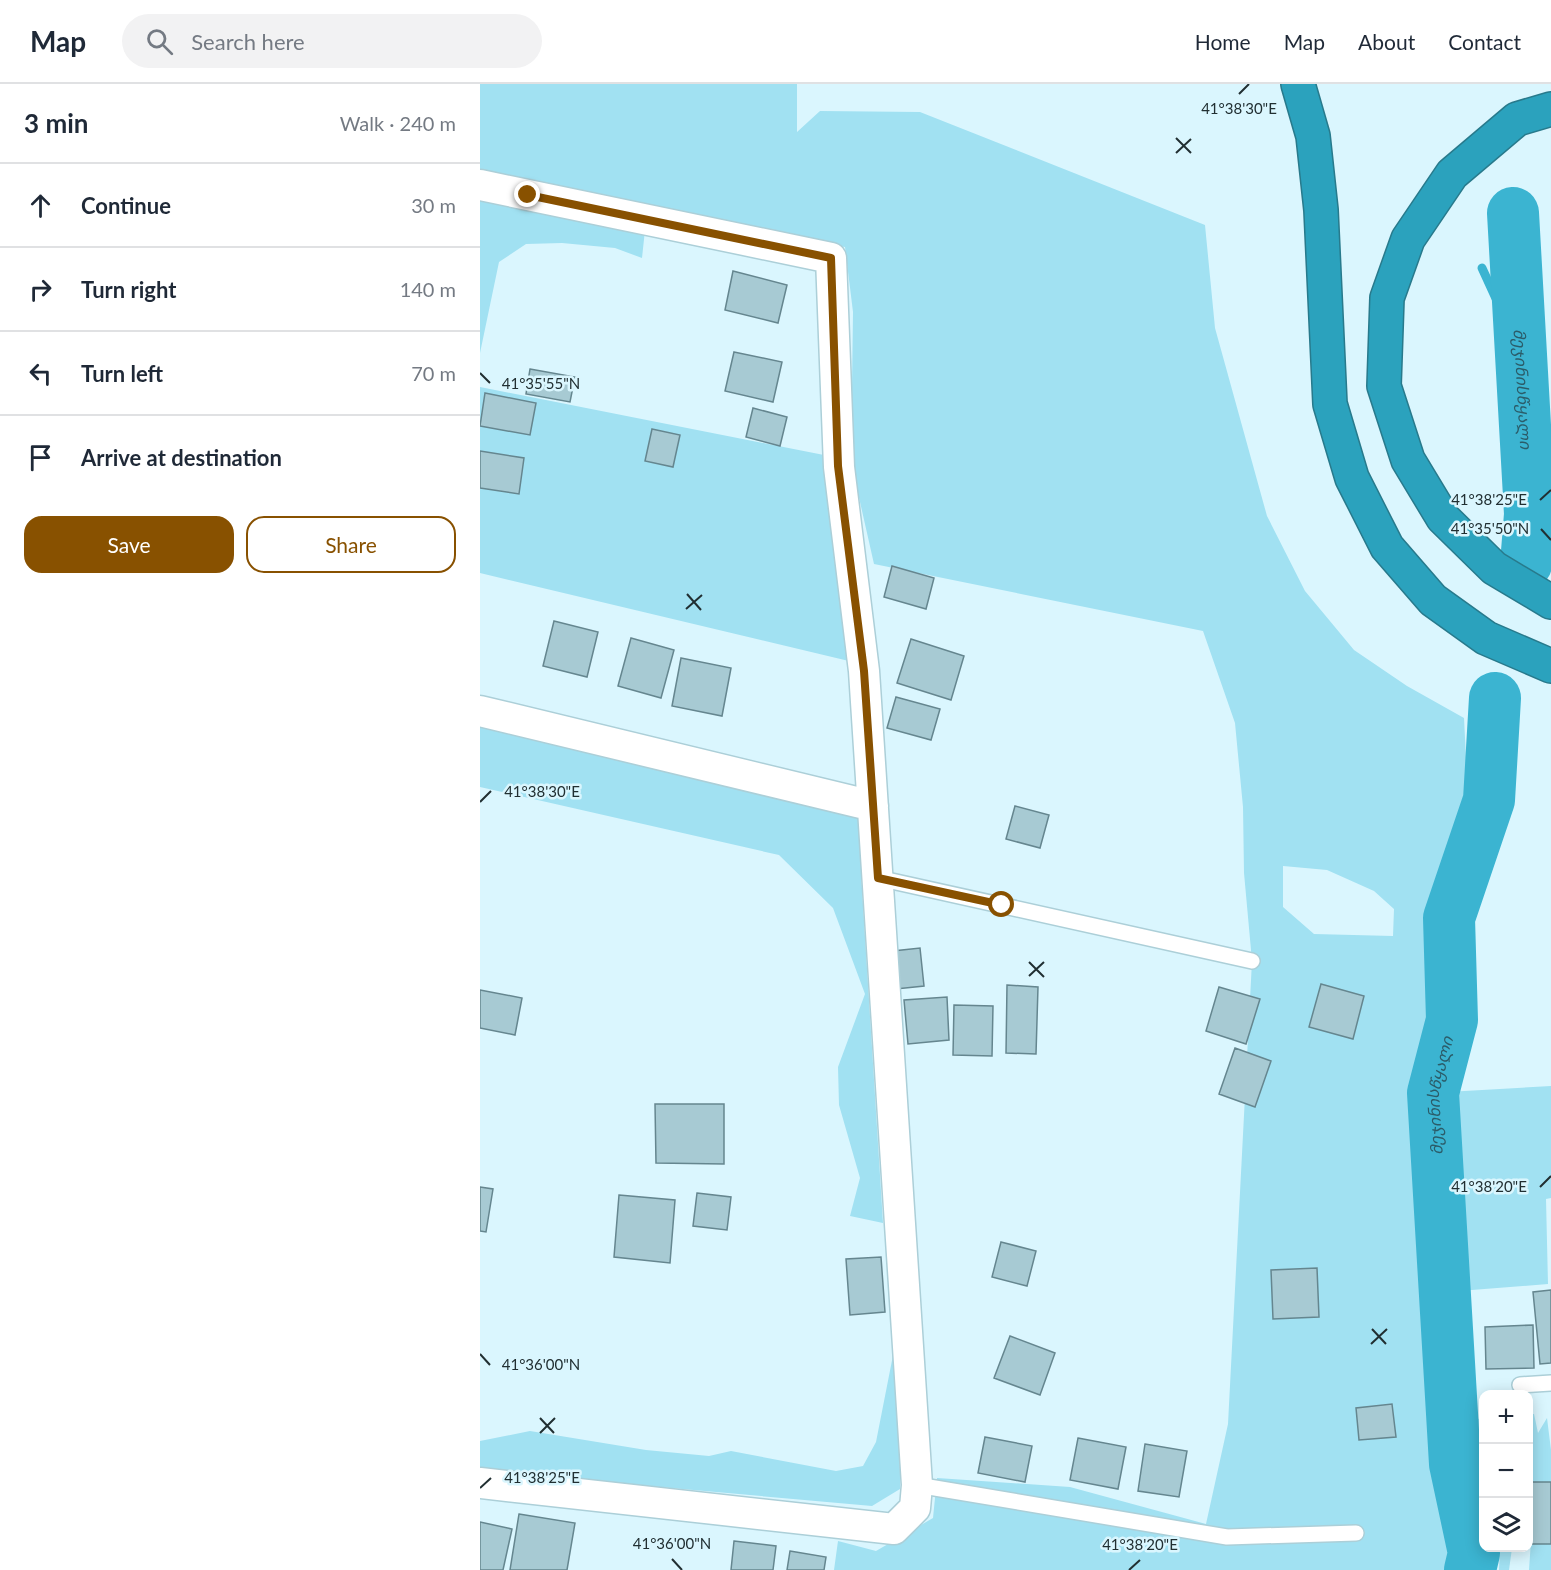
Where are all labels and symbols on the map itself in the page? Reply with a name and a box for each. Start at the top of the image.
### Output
text: 41°38'30"E [1201,99,1277,117]
route end [514,181,540,207]
water label: მეჯინისწყალი [1510,328,1536,450]
text: 41°35'55"N [502,374,580,392]
text: 41°38'25"E [1451,490,1527,508]
text: 41°35'50"N [1451,519,1529,537]
text: 41°38'30"E [504,782,580,800]
route start [988,891,1014,917]
water label: მეჯინისწყალი [1423,1034,1457,1156]
text: 41°38'20"E [1451,1177,1527,1195]
text: 41°36'00"N [502,1355,580,1373]
text: 41°38'25"E [504,1468,580,1486]
text: 41°36'00"N [633,1534,711,1552]
text: 41°38'20"E [1102,1535,1178,1553]

